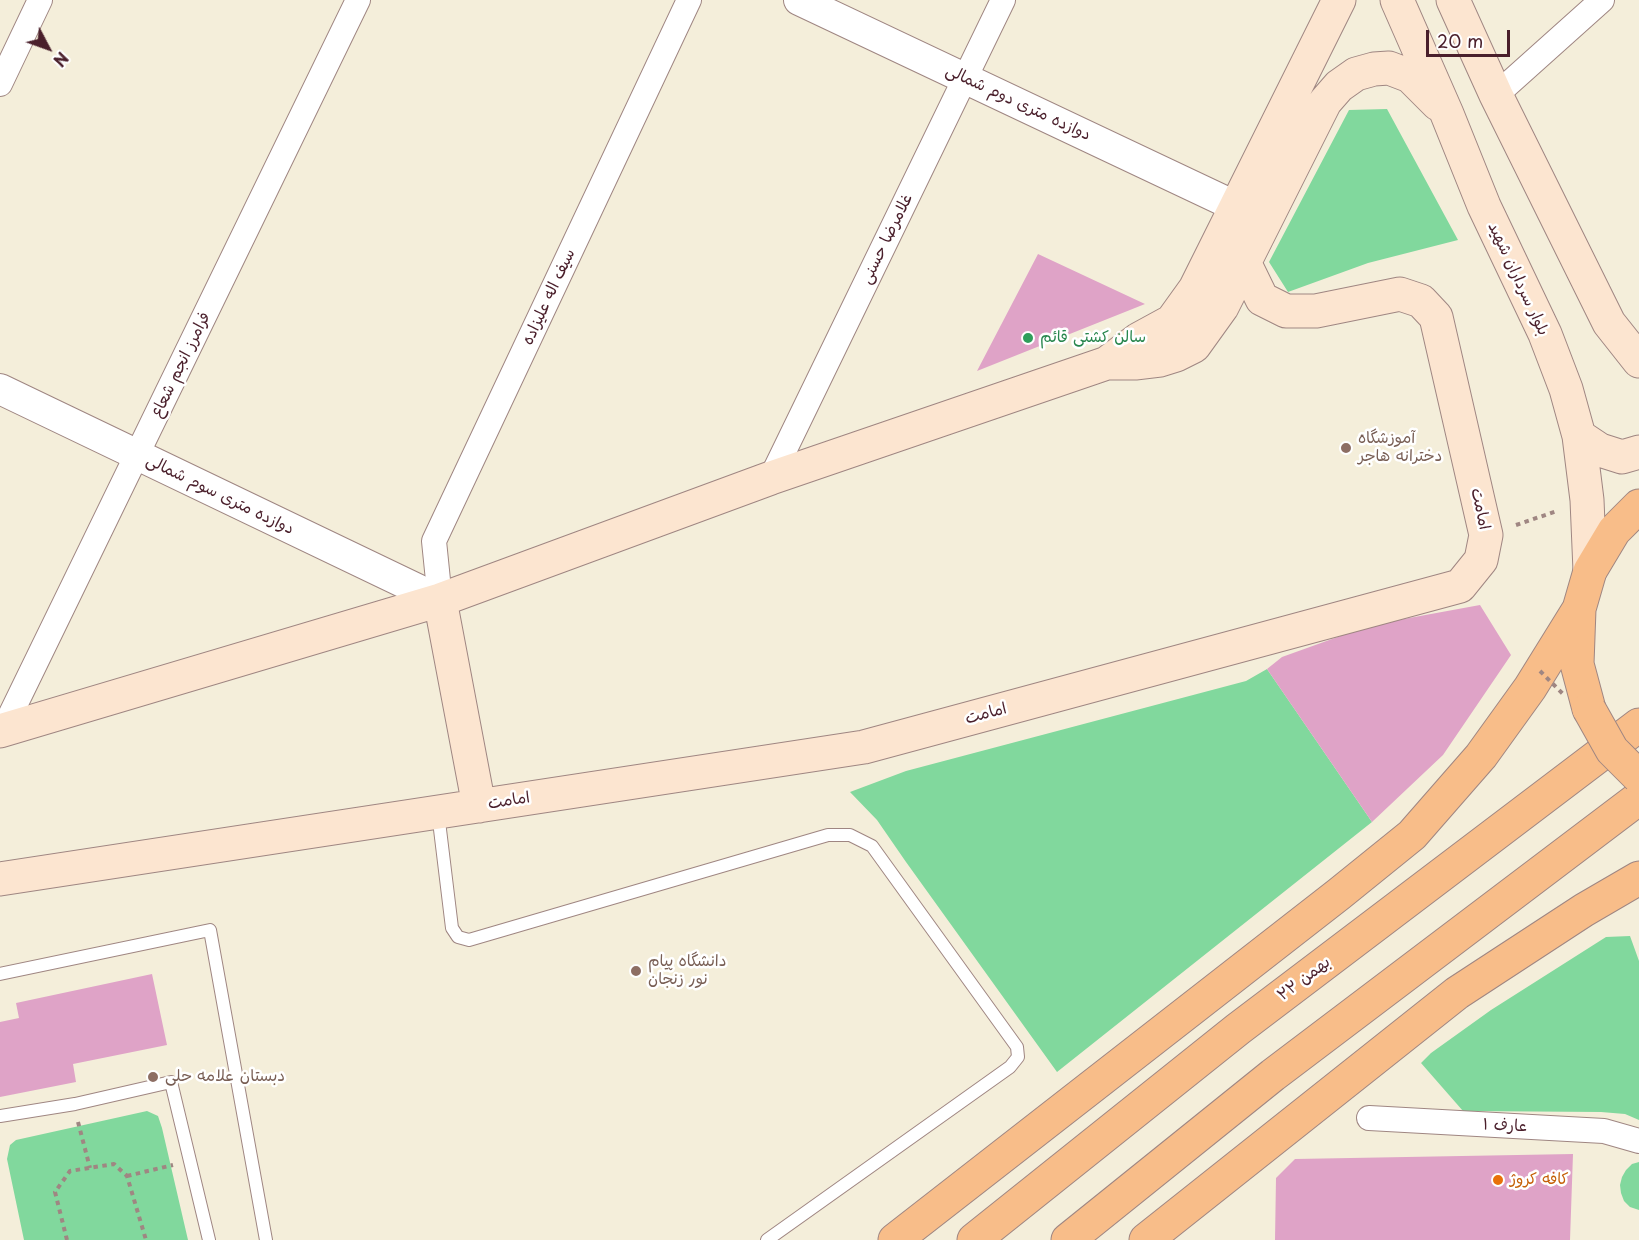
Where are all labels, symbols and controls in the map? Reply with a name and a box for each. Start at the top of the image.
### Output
north arrow [18,18,78,78]
scale bar [1429,18,1513,56]
text: 20 m [1437,27,1483,54]
text: N [48,47,75,72]
street label: دوازده متری دوم شمالی [942,61,1094,145]
street label: غلامرضا حسنی [857,191,917,287]
street label: بلوار سرداران شهید [1483,219,1553,339]
street label: سیف اله علیزاده [518,246,580,348]
street label: فرامرز انجم شعاع [147,309,215,421]
place label: سالن کشتی قائم [1040,328,1146,348]
marker: سالن کشتی قائم [1021,331,1035,345]
place label: آموزشگاه دخترانه هاجر [1358,429,1442,467]
marker: آموزشگاه دخترانه هاجر [1339,441,1353,455]
street label: دوازده متری سوم شمالی [143,451,297,539]
street label: امامت [1466,486,1494,532]
street label: امامت [963,699,1009,729]
street label: امامت [487,788,531,814]
place label: دانشگاه پیام نور زنجان [648,952,726,990]
street label: ۲۲ بهمن [1274,953,1334,1005]
marker: دانشگاه پیام نور زنجان [629,964,643,978]
place label: دبستان علامه حلی [165,1067,285,1087]
marker: دبستان علامه حلی [146,1070,160,1084]
street label: عارف ۱ [1482,1115,1528,1137]
place label: کافه کروژ [1510,1170,1569,1190]
marker: کافه کروژ [1491,1173,1505,1187]

